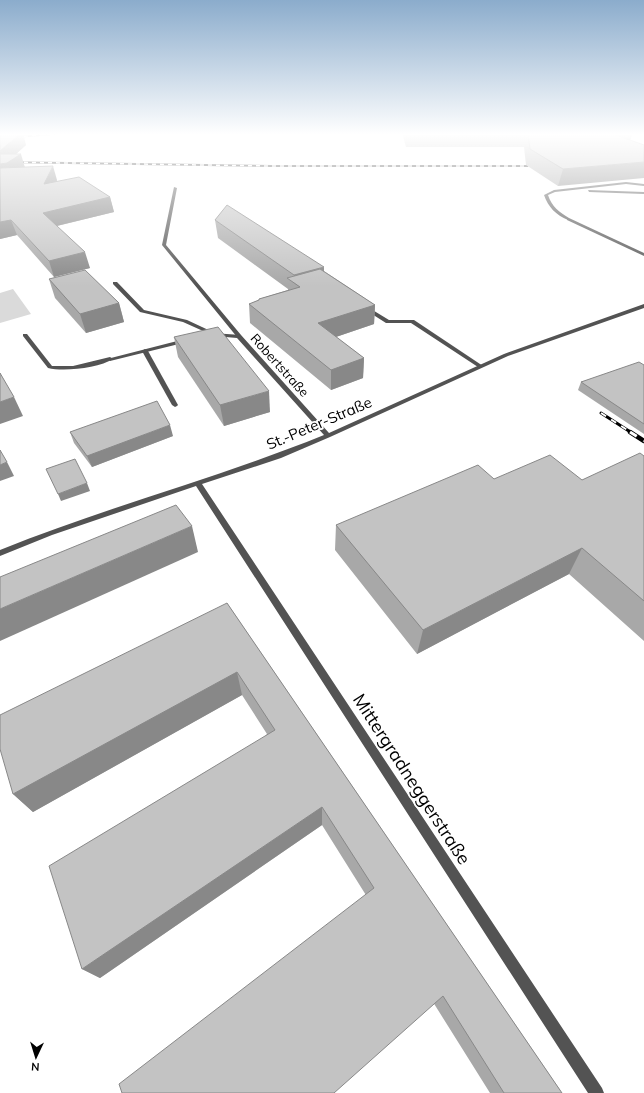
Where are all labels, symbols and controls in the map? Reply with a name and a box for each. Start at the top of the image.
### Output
street label: Robertstraße [247,330,313,400]
street label: St.-Peter-Straße [263,392,375,454]
street label: Mittergradneggerstraße [348,689,476,869]
north arrow [16,1037,56,1077]
text: N [31,1060,40,1074]

